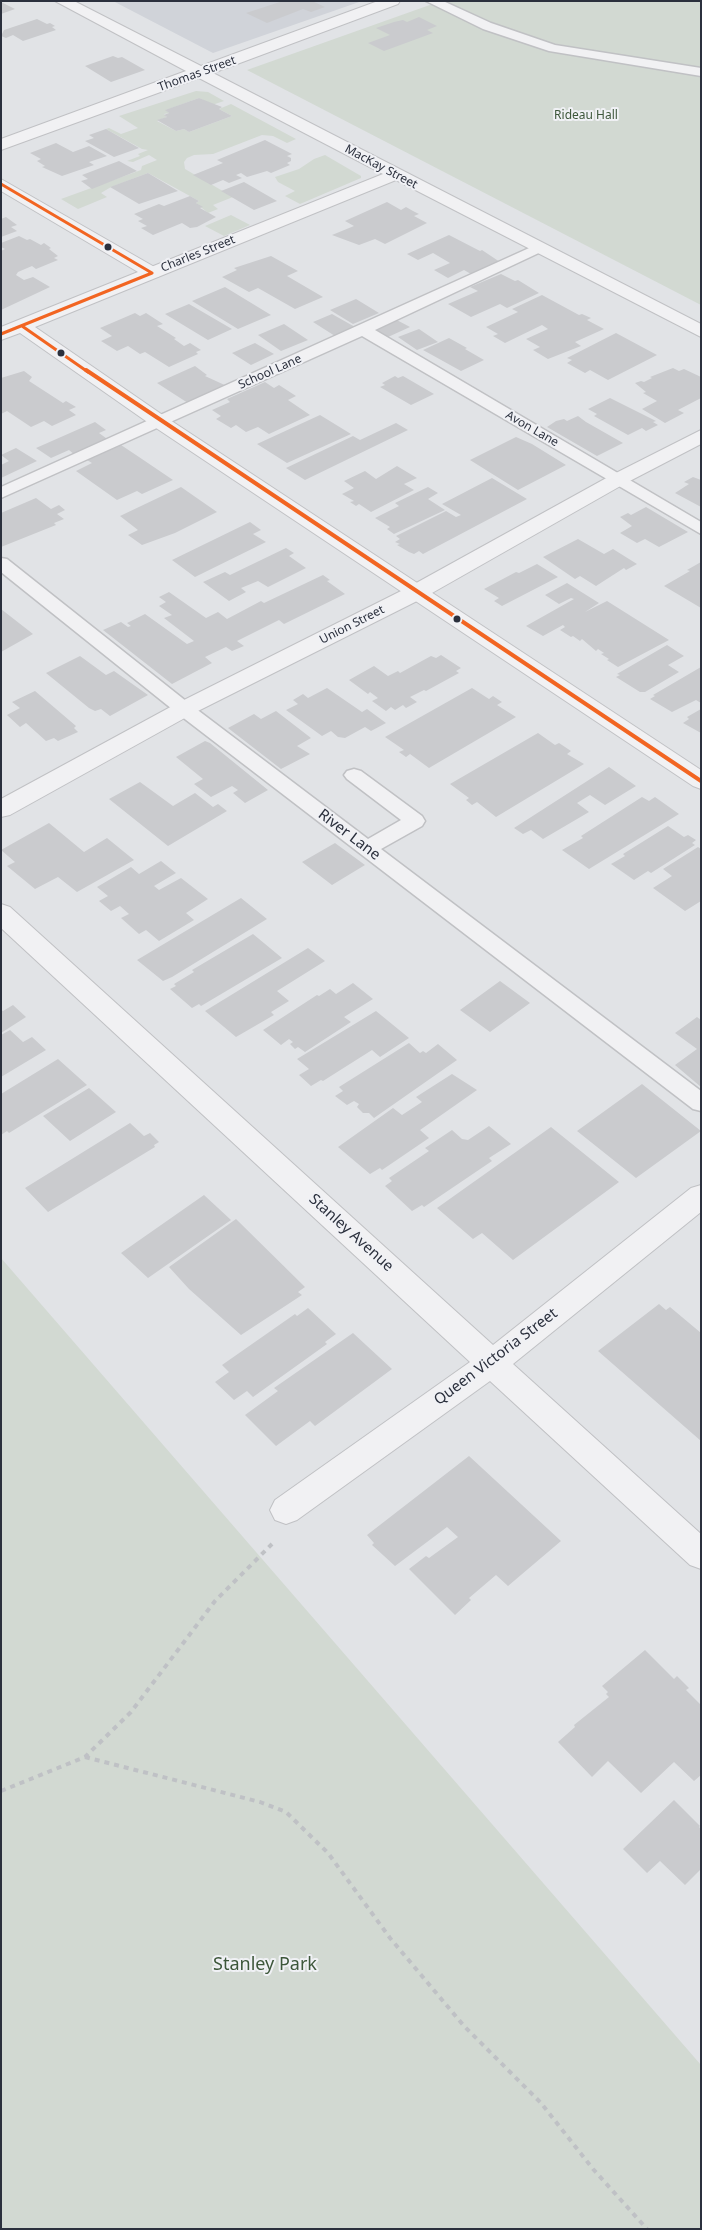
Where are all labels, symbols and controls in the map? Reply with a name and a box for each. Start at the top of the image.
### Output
street label: Thomas Street [156,53,238,95]
park label: Rideau Hall [554,109,618,123]
street label: MacKay Street [342,142,420,192]
street label: Charles Street [159,233,237,275]
unlabelled marker [103,242,113,252]
unlabelled marker [56,348,66,358]
street label: School Lane [236,352,304,392]
street label: Avon Lane [503,408,561,450]
street label: Union Street [317,603,387,647]
unlabelled marker [452,614,462,624]
street label: River Lane [314,806,384,864]
street label: Stanley Avenue [305,1190,397,1276]
street label: Queen Victoria Street [431,1305,561,1409]
park label: Stanley Park [213,1954,317,1976]

